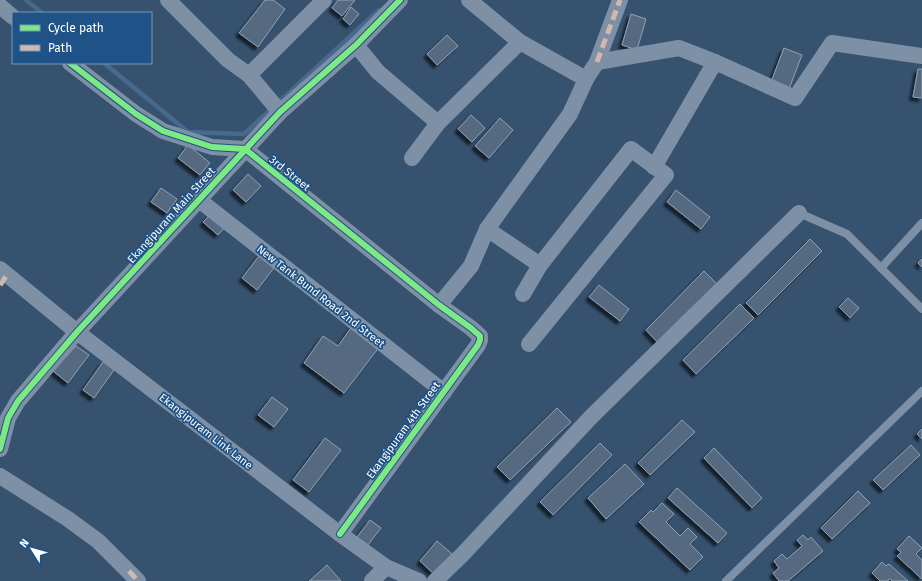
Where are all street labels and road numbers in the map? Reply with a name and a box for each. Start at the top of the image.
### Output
street label: 3rd Street [267,153,313,194]
street label: Ekangipuram Main Street [125,165,218,266]
street label: New Tank Bund Road 2nd Street [254,242,387,350]
street label: Ekangipuram 4th Street [364,379,443,481]
street label: Ekangipuram Link Lane [156,391,255,472]

